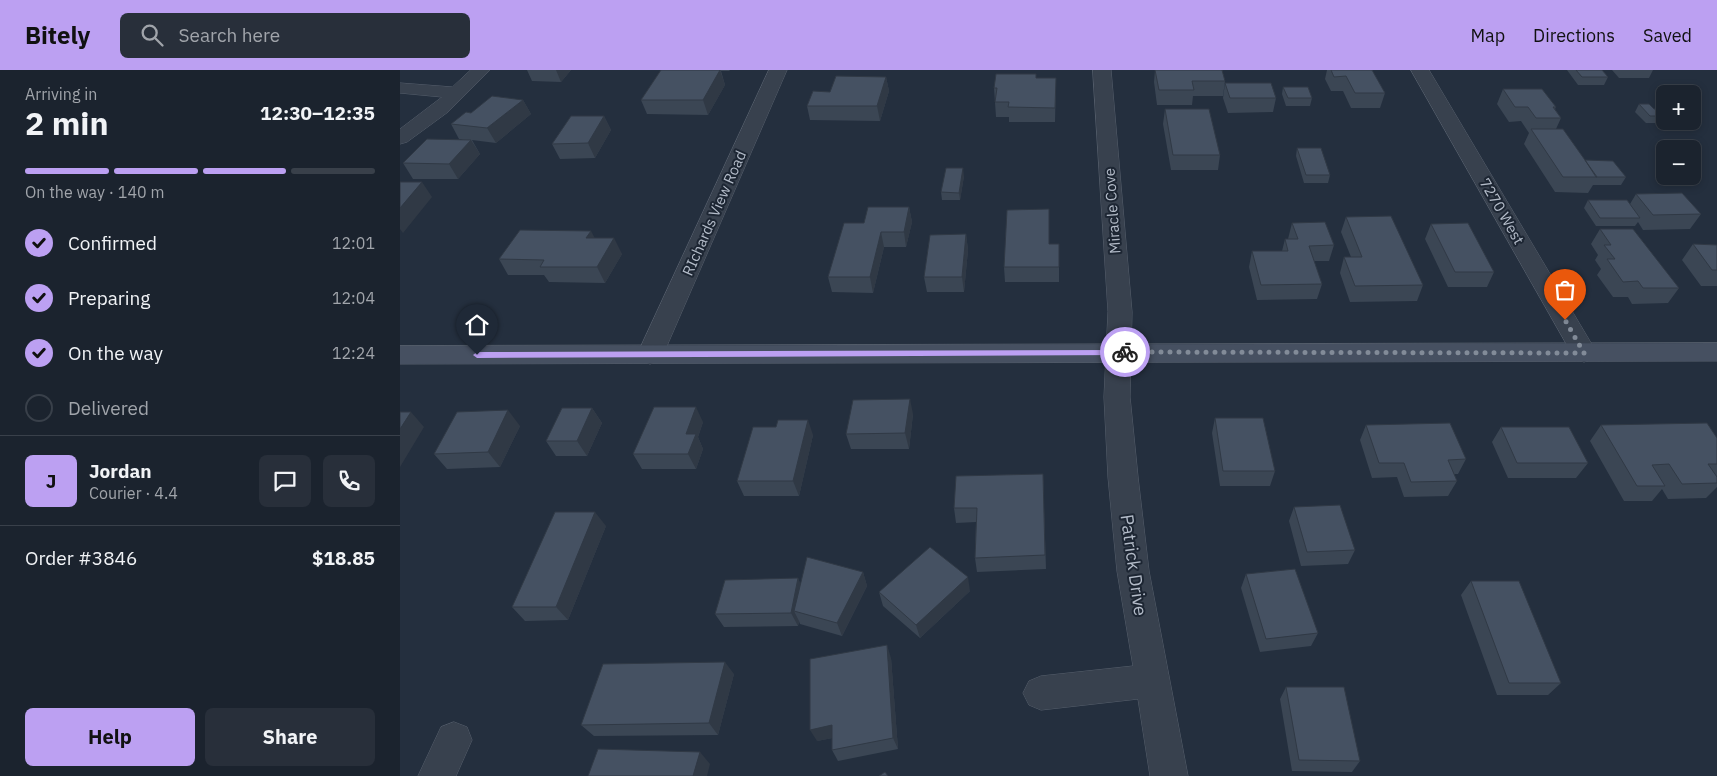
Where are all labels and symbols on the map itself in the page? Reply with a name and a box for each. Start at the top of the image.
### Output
street label: RIchards View Road [678,147,750,279]
street label: Miracle Cove [1100,167,1124,255]
street label: 7270 West [1475,174,1529,248]
pin [1544,269,1586,320]
pin [456,304,498,355]
courier [1100,327,1150,377]
street label: Patrick Drive [1115,513,1153,617]

